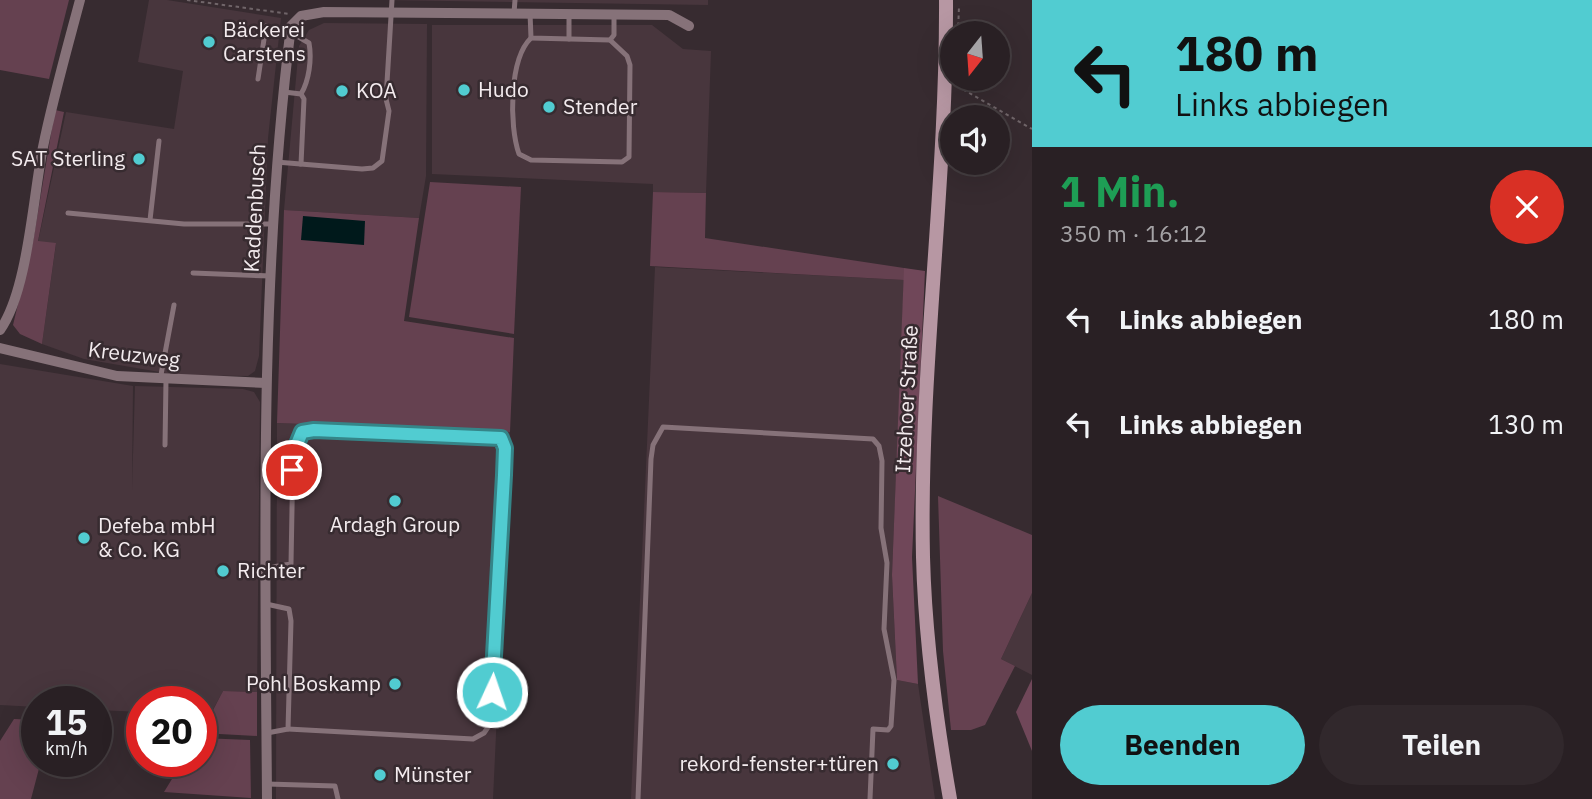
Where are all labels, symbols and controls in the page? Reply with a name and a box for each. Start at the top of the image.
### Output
place label: Bäckerei Carstens [223,15,306,67]
north arrow [940,21,1010,91]
map controls [940,21,1010,175]
text: 180 m [1175,21,1319,84]
icon: left [1060,28,1151,119]
marker: Bäckerei Carstens [201,34,217,50]
place label: Hudo [478,75,529,103]
place label: KOA [356,76,397,104]
marker: Hudo [456,82,472,98]
marker: KOA [334,83,350,99]
text: Links abbiegen [1175,83,1389,125]
place label: Stender [563,92,638,120]
marker: Stender [541,99,557,115]
button: sound [940,105,1010,175]
street label: Kaddenbusch [237,143,271,273]
place label: SAT Sterling [11,144,125,172]
marker: SAT Sterling [131,151,147,167]
text: 1 Min. [1060,164,1180,219]
button: close [1490,170,1564,244]
text: 350 m · 16:12 [1060,218,1207,248]
icon: left [1060,300,1098,338]
text: Links abbiegen [1119,302,1302,336]
text: 180 m [1488,302,1564,336]
street label: Itzehoer Straße [888,324,924,474]
street label: Kreuzweg [86,334,182,374]
icon: left [1060,405,1098,443]
text: Links abbiegen [1119,407,1302,441]
text: 130 m [1488,407,1564,441]
pin [262,440,322,500]
icon: arrive [273,451,311,489]
marker: Ardagh Group [387,493,403,509]
place label: Ardagh Group [330,510,460,538]
place label: Defeba mbH & Co. KG [98,511,216,563]
marker: Defeba mbH & Co. KG [76,530,92,546]
place label: Richter [237,556,305,584]
marker: Richter [215,563,231,579]
position arrow [455,655,529,729]
place label: Pohl Boskamp [246,669,381,697]
marker: Pohl Boskamp [387,676,403,692]
speed limit sign: 20 [126,686,217,777]
text: 15 [45,699,88,745]
button: Beenden [1060,705,1305,785]
button: Teilen [1319,705,1564,785]
text: km/h [45,737,88,760]
place label: rekord-fenster+türen [680,749,879,777]
marker: rekord-fenster+türen [885,756,901,772]
place label: Münster [394,760,472,788]
marker: Münster [372,767,388,783]

